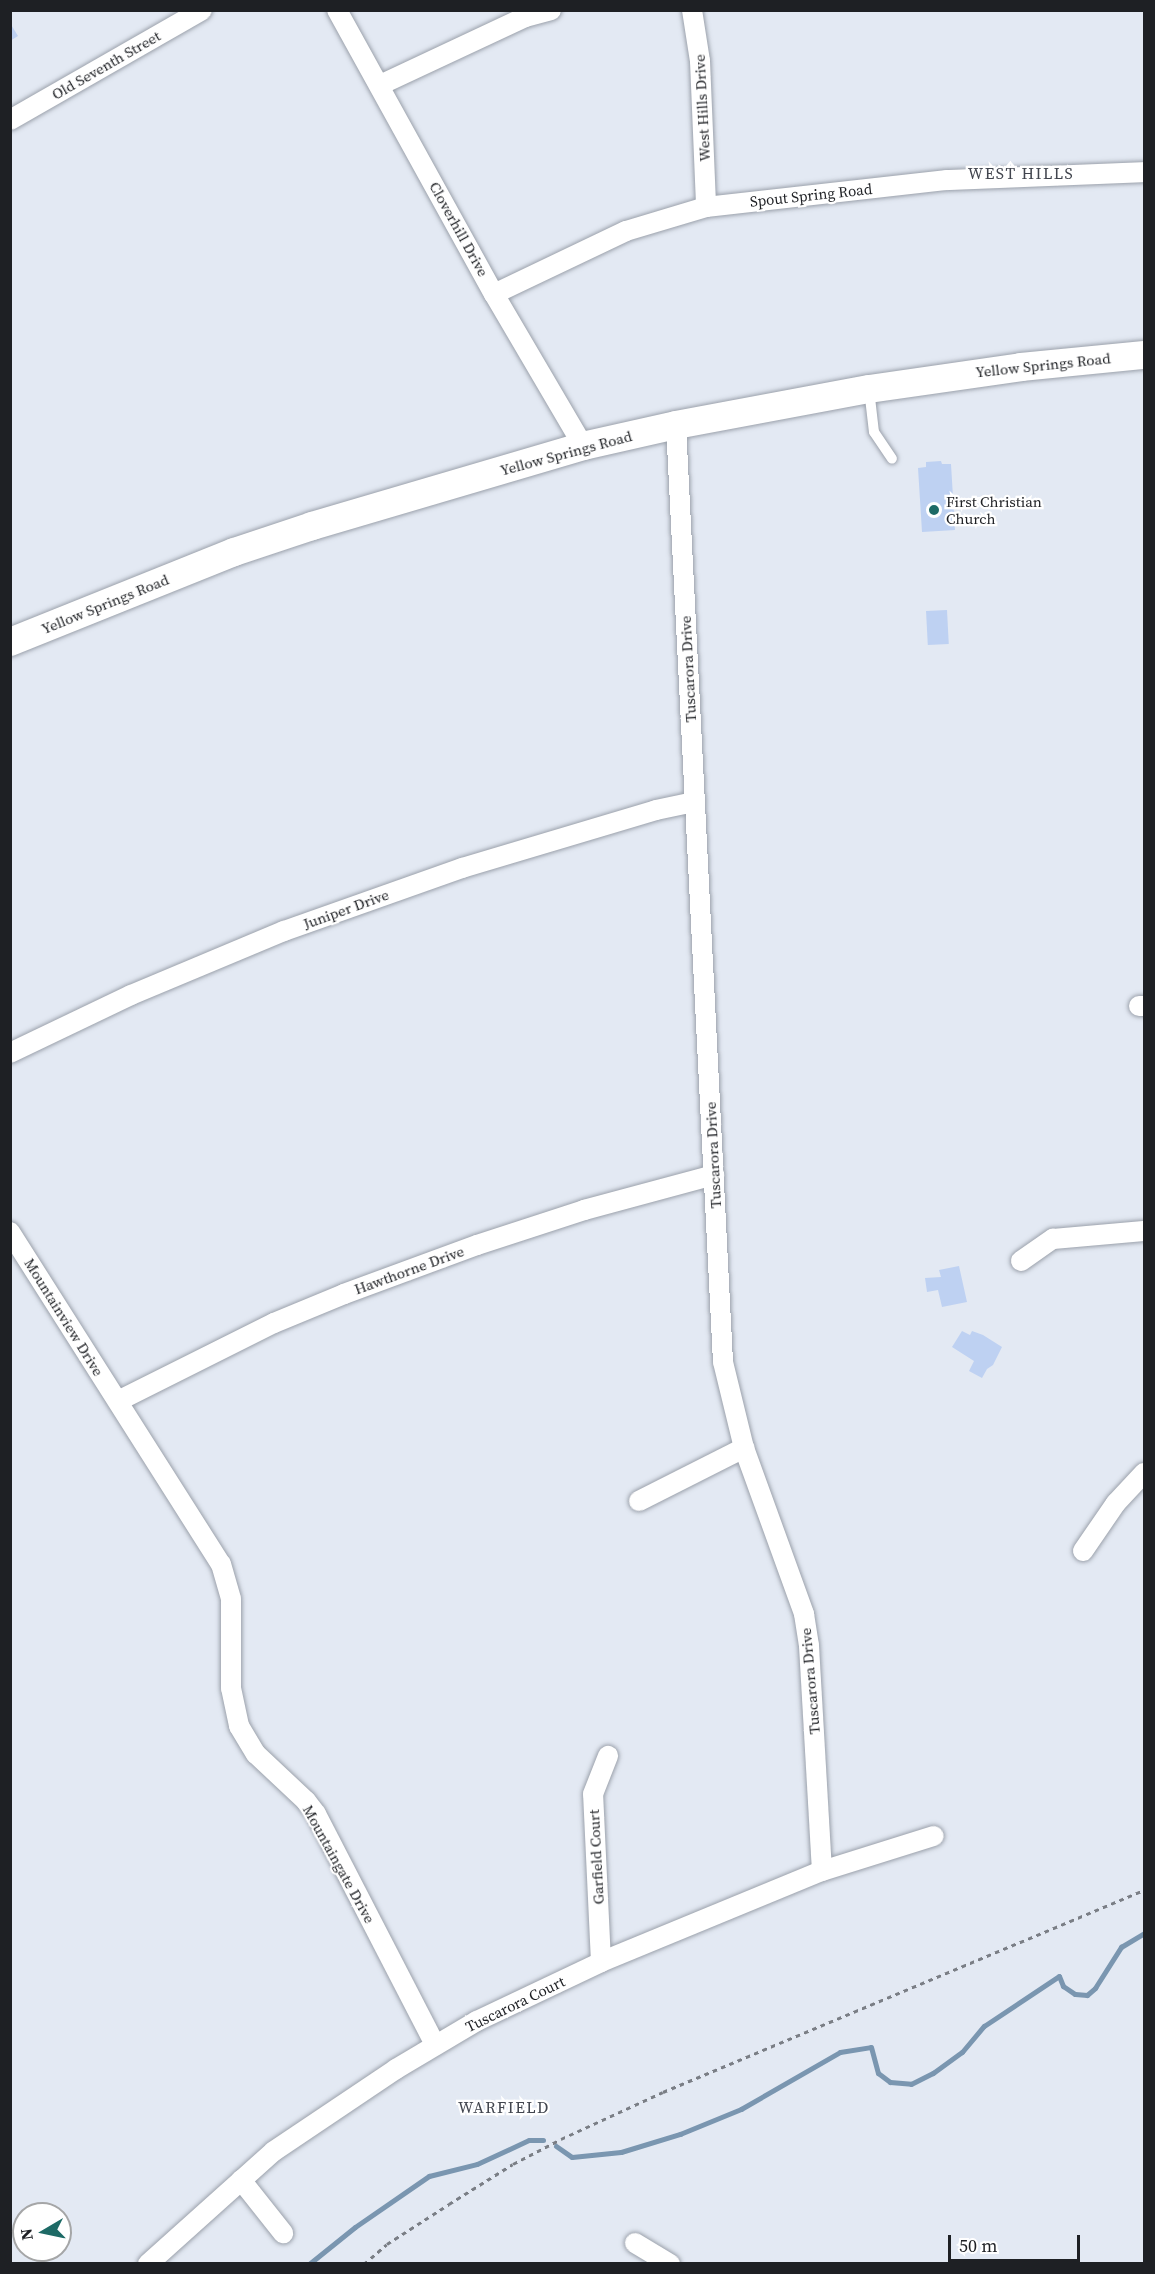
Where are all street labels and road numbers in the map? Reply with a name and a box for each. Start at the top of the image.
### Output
street label: Old Seventh Street [49,27,163,103]
street label: West Hills Drive [690,54,714,162]
street label: Cloverhill Drive [426,179,492,279]
street label: Spout Spring Road [749,180,873,210]
street label: Yellow Springs Road [975,349,1111,381]
street label: Yellow Springs Road [498,427,634,479]
street label: Yellow Springs Road [39,570,171,638]
street label: Tuscarora Drive [676,615,700,723]
street label: Juniper Drive [301,885,391,933]
street label: Tuscarora Drive [701,1101,725,1209]
street label: Hawthorne Drive [352,1242,466,1298]
street label: Mountainview Drive [21,1255,107,1379]
street label: Tuscarora Drive [796,1627,824,1735]
street label: Mountaingate Drive [299,1802,379,1926]
street label: Garfield Court [585,1809,607,1905]
street label: Tuscarora Court [462,1972,568,2036]

